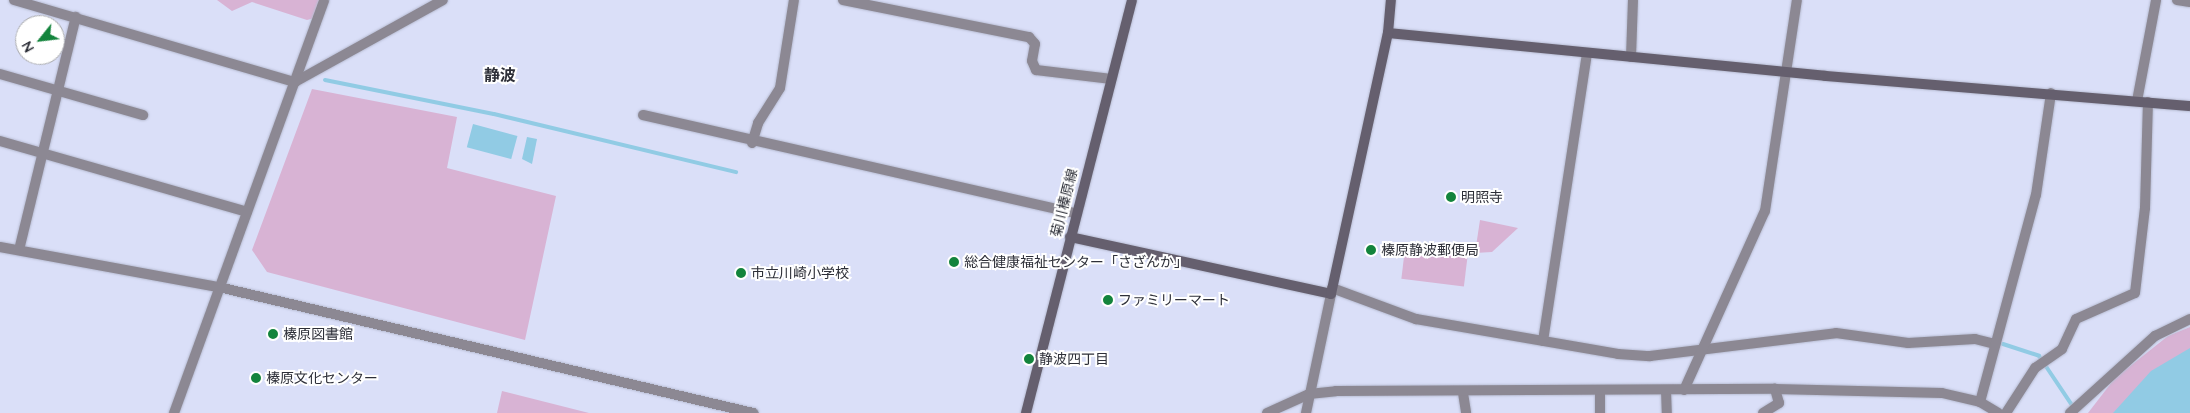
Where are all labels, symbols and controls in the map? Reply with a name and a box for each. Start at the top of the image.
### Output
north arrow [15,15,65,65]
text: N [17,38,38,56]
district label: 静波 [484,65,516,85]
street label: 菊川榛原線 [1047,167,1081,239]
place label: 明照寺 [1461,189,1503,205]
marker: 明照寺 [1445,191,1457,203]
place label: 榛原静波郵便局 [1381,242,1479,258]
marker: 榛原静波郵便局 [1365,244,1377,256]
place label: 総合健康福祉センター「さざんか」 [964,254,1188,270]
marker: 総合健康福祉センター「さざんか」 [948,256,960,268]
place label: 市立川崎小学校 [751,265,849,281]
marker: 市立川崎小学校 [735,267,747,279]
place label: ファミリーマート [1118,292,1230,308]
marker: ファミリーマート [1102,294,1114,306]
place label: 榛原図書館 [283,326,353,342]
marker: 榛原図書館 [267,328,279,340]
place label: 静波四丁目 [1039,351,1109,367]
marker: 静波四丁目 [1023,353,1035,365]
place label: 榛原文化センター [266,370,378,386]
marker: 榛原文化センター [250,372,262,384]

